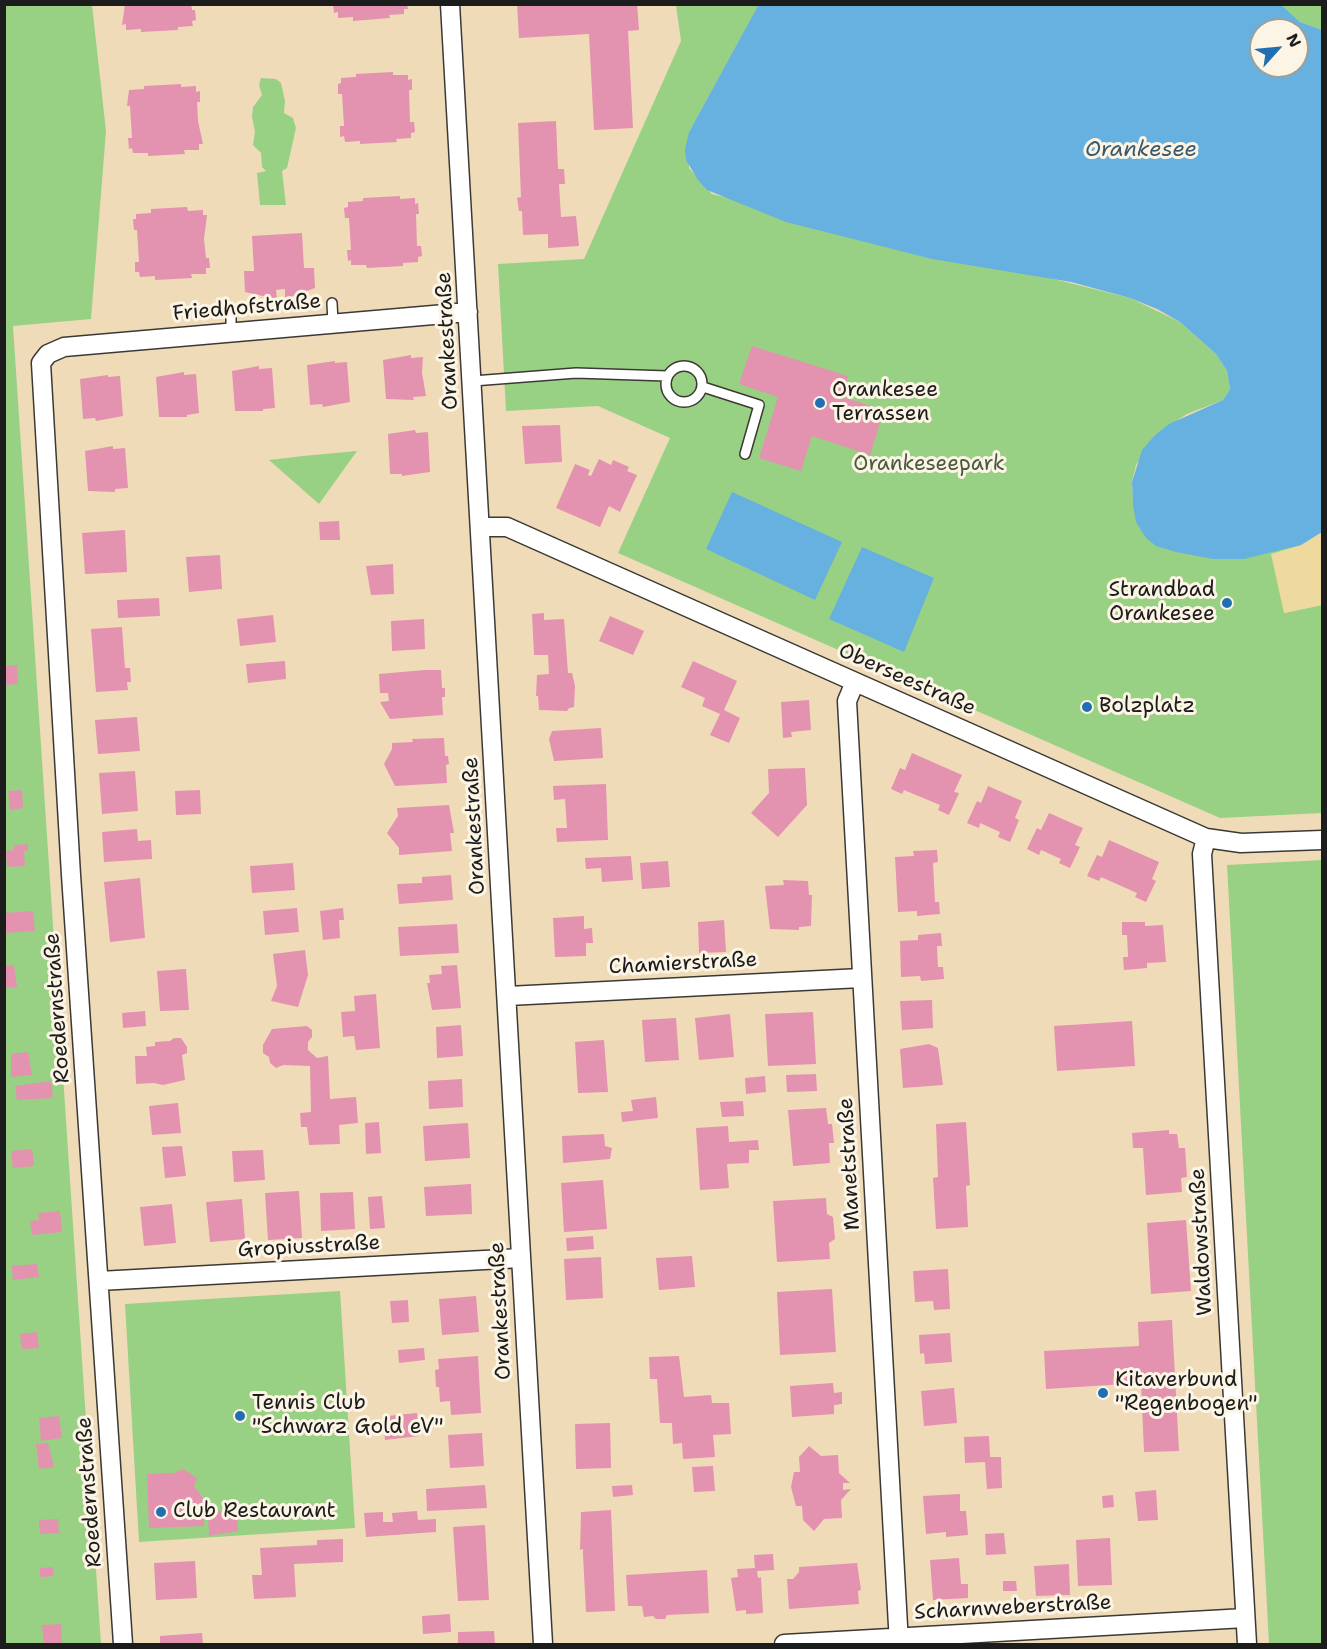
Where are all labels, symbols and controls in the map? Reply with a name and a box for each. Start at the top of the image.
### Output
north arrow [1249,18,1309,78]
text: N [1281,30,1306,51]
water label: Orankesee [1085,137,1197,163]
street label: Orankestraße [432,271,464,411]
street label: Friedhofstraße [172,289,322,327]
place label: Orankesee Terrassen [832,378,938,428]
marker: Orankesee Terrassen [813,396,827,410]
park label: Orankeseepark [853,452,1005,478]
place label: Strandbad Orankesee [1108,578,1215,628]
marker: Strandbad Orankesee [1220,596,1234,610]
street label: Oberseestraße [834,638,980,722]
place label: Bolzplatz [1099,694,1195,720]
marker: Bolzplatz [1080,700,1094,714]
street label: Orankestraße [459,756,491,896]
street label: Roedernstraße [40,932,76,1084]
street label: Chamierstraße [608,948,758,980]
street label: Manetstraße [834,1097,866,1231]
street label: Waldowstraße [1186,1167,1218,1317]
street label: Gropiusstraße [237,1231,381,1263]
street label: Orankestraße [485,1241,517,1381]
place label: Kitaverbund "Regenbogen" [1115,1368,1258,1418]
marker: Kitaverbund "Regenbogen" [1096,1386,1110,1400]
place label: Tennis Club "Schwarz Gold eV" [252,1391,444,1441]
marker: Tennis Club "Schwarz Gold eV" [233,1409,247,1423]
street label: Roedernstraße [72,1416,108,1568]
place label: Club Restaurant [173,1499,336,1525]
marker: Club Restaurant [154,1505,168,1519]
street label: Scharnweberstraße [914,1590,1112,1626]

